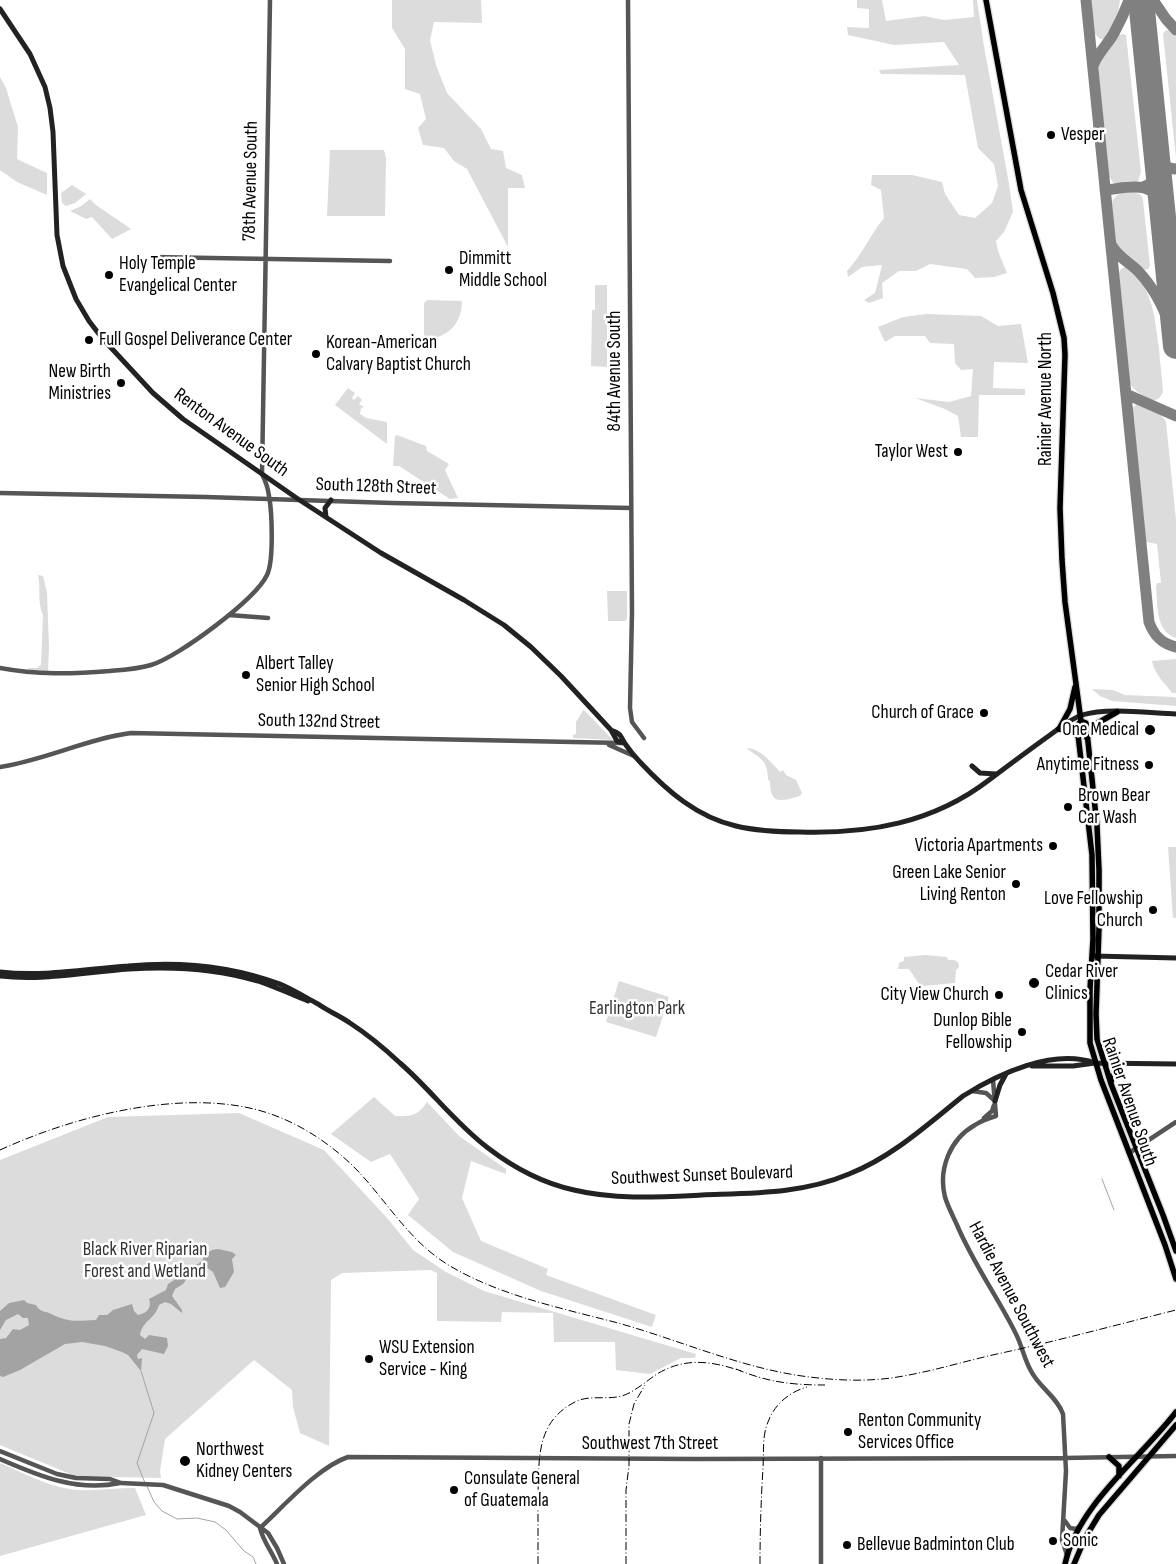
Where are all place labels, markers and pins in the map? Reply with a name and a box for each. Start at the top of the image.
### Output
place label: Vesper [1061,124,1104,146]
marker: Vesper [1045,129,1057,141]
place label: Dimmitt Middle School [459,248,547,292]
place label: Holy Temple Evangelical Center [119,253,237,297]
marker: Dimmitt Middle School [443,264,455,276]
marker: Holy Temple Evangelical Center [103,269,115,281]
place label: Full Gospel Deliverance Center [99,329,292,351]
place label: Korean-American Calvary Baptist Church [326,332,471,376]
marker: Full Gospel Deliverance Center [83,334,95,346]
marker: Korean-American Calvary Baptist Church [310,348,322,360]
place label: New Birth Ministries [48,361,111,405]
marker: New Birth Ministries [115,377,127,389]
place label: Taylor West [875,441,948,463]
marker: Taylor West [952,446,964,458]
place label: Albert Talley Senior High School [256,653,375,697]
marker: Albert Talley Senior High School [240,669,252,681]
place label: Church of Grace [871,702,974,724]
marker: Church of Grace [978,707,990,719]
place label: One Medical [1062,719,1139,741]
marker: One Medical [1143,723,1157,737]
place label: Anytime Fitness [1037,754,1139,776]
marker: Anytime Fitness [1143,759,1155,771]
place label: Brown Bear Car Wash [1078,785,1150,829]
marker: Brown Bear Car Wash [1062,801,1074,813]
place label: Victoria Apartments [915,835,1043,857]
marker: Victoria Apartments [1047,840,1059,852]
place label: Green Lake Senior Living Renton [892,862,1006,906]
marker: Green Lake Senior Living Renton [1010,878,1022,890]
place label: Love Fellowship Church [1044,888,1143,932]
marker: Love Fellowship Church [1147,904,1159,916]
place label: Cedar River Clinics [1045,961,1118,1005]
marker: Cedar River Clinics [1027,976,1041,990]
place label: City View Church [881,984,989,1006]
marker: City View Church [993,989,1005,1001]
place label: Dunlop Bible Fellowship [933,1010,1012,1054]
marker: Dunlop Bible Fellowship [1016,1026,1028,1038]
place label: WSU Extension Service - King [379,1337,475,1381]
marker: WSU Extension Service - King [363,1353,375,1365]
place label: Renton Community Services Office [858,1410,981,1454]
marker: Renton Community Services Office [842,1426,854,1438]
place label: Northwest Kidney Centers [196,1439,292,1483]
marker: Northwest Kidney Centers [178,1454,192,1468]
place label: Consulate General of Guatemala [464,1468,580,1512]
marker: Consulate General of Guatemala [448,1484,460,1496]
place label: Sonic [1063,1530,1098,1552]
place label: Bellevue Badminton Club [857,1534,1015,1556]
marker: Sonic [1047,1535,1059,1547]
marker: Bellevue Badminton Club [841,1539,853,1551]

